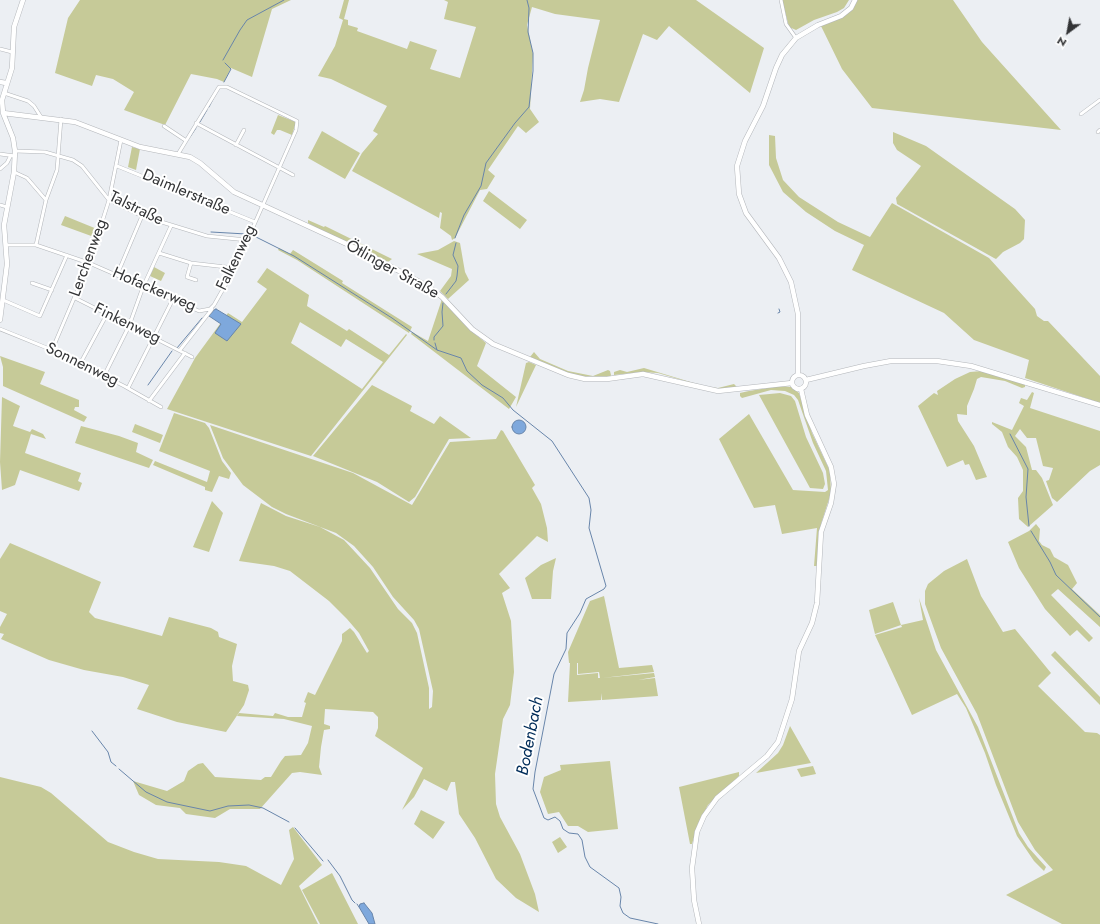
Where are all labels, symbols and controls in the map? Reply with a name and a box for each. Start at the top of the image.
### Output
north arrow [1048,12,1088,52]
text: N [1054,33,1070,51]
street label: Daimlerstraße [139,166,233,220]
street label: Talstraße [106,188,166,230]
street label: Lerchenweg [66,217,112,299]
street label: Falkenweg [213,222,261,294]
street label: Ötlinger Straße [342,237,442,303]
street label: Hofackerweg [109,264,199,316]
street label: Finkenweg [90,300,164,348]
street label: Sonnenweg [42,339,122,391]
water label: Bodenbach [513,695,549,777]

